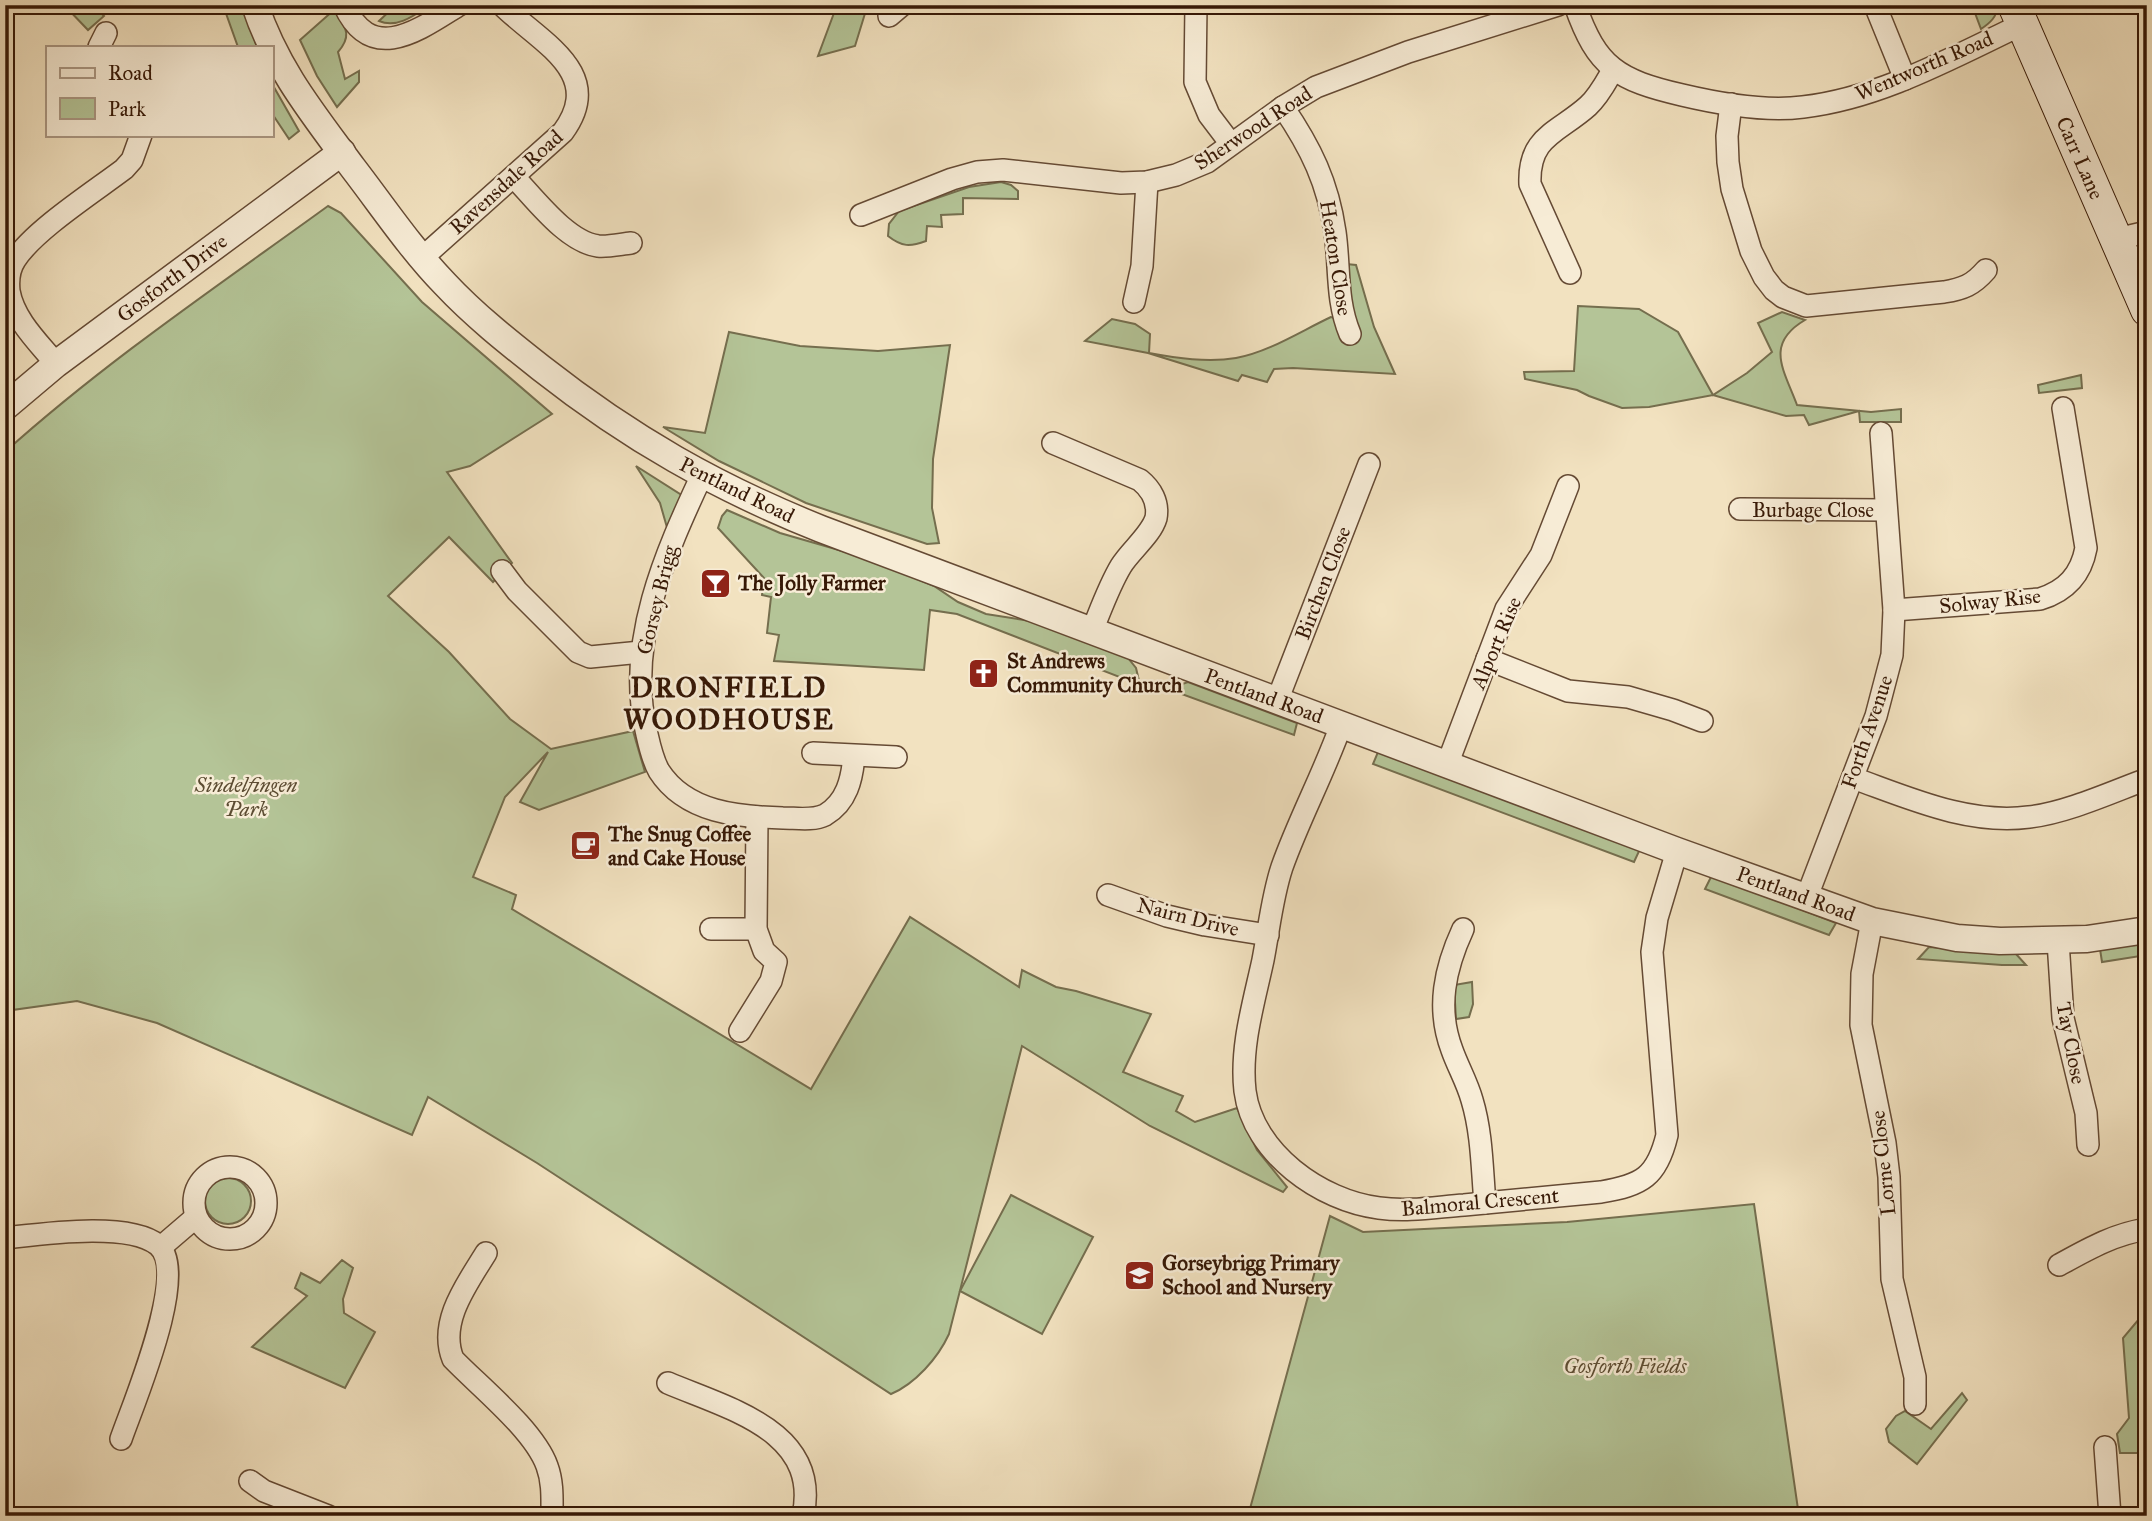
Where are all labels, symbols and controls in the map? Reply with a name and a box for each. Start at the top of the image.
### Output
street label: Wentworth Road [1851,25,1997,107]
legend [46,46,273,136]
text: Road [108,60,153,86]
street label: Sherwood Road [1189,80,1317,176]
text: Park [108,96,146,122]
street label: Carr Lane [2050,113,2110,204]
street label: Ravensdale Road [444,124,569,240]
street label: Heaton Close [1314,198,1358,318]
street label: Gosforth Drive [112,228,232,328]
street label: Pentland Road [675,451,799,529]
street label: Burbage Close [1752,497,1874,523]
street label: Birchen Close [1289,522,1357,643]
street label: Gorsey Brigg [631,543,683,657]
bar icon: The Jolly Farmer [698,566,732,600]
place label: The Jolly Farmer [737,570,887,597]
street label: Solway Rise [1938,583,2042,619]
street label: Alport Rise [1465,593,1527,694]
place label: St Andrews Community Church [1007,648,1183,698]
church icon: St Andrews Community Church [967,656,1001,690]
street label: Pentland Road [1201,662,1327,730]
district label: DRONFIELD WOODHOUSE [623,670,835,737]
street label: Forth Avenue [1835,672,1899,792]
park label: Sindelfingen Park [194,772,297,822]
place label: The Snug Coffee and Cake House [607,821,751,871]
cafe icon: The Snug Coffee and Cake House [568,829,602,863]
street label: Pentland Road [1733,860,1859,928]
street label: Nairn Drive [1134,892,1242,942]
street label: Tay Close [2050,1000,2092,1087]
street label: Lorne Close [1865,1109,1901,1217]
street label: Balmoral Crescent [1400,1182,1561,1222]
place label: Gorseybrigg Primary School and Nursery [1162,1250,1341,1300]
school or university icon: Gorseybrigg Primary School and Nursery [1122,1258,1156,1292]
park label: Gosforth Fields [1563,1353,1687,1379]

